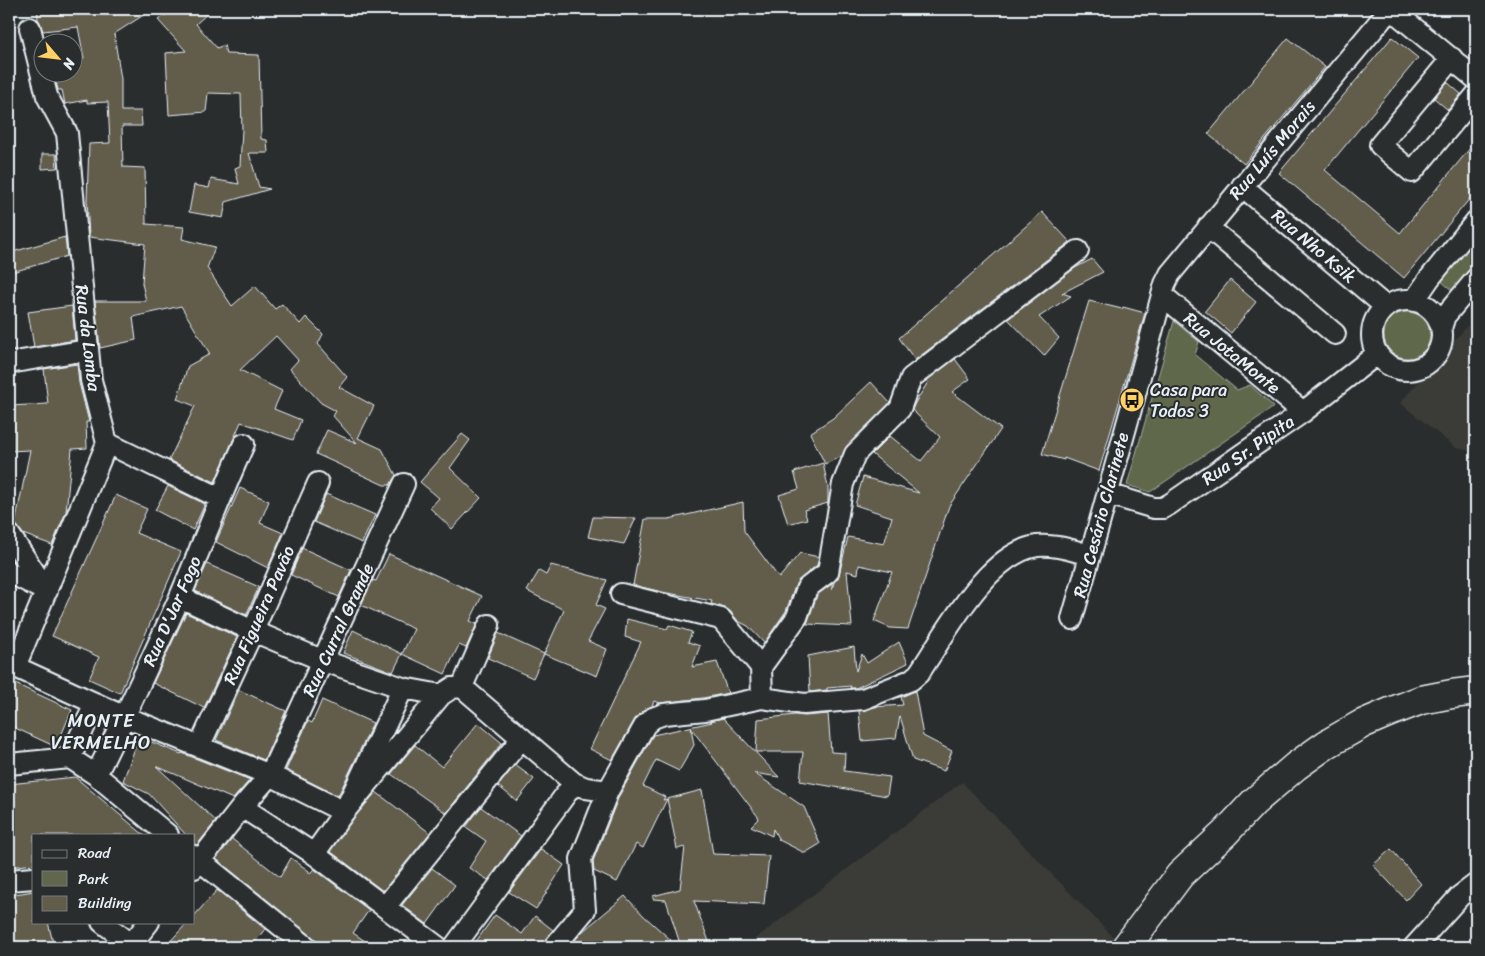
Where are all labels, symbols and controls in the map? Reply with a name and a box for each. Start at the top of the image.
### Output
north arrow [32,32,82,82]
text: N [56,53,83,74]
street label: Rua Luís Morais [1220,92,1324,207]
street label: Rua Nho Ksik [1264,200,1364,292]
street label: Rua da Lomba [66,283,111,394]
street label: Rua JotaMonte [1176,303,1288,403]
place label: Casa para Todos 3 [1150,374,1227,427]
bus stop icon: Casa para Todos 3 [1119,387,1145,413]
street label: Rua Sr. Pipita [1195,406,1301,494]
street label: Rua Cesário Clarinete [1064,428,1139,601]
street label: Rua Figueira Pavão [214,540,304,690]
street label: Rua D'Jar Fogo [133,550,211,672]
street label: Rua Curral Grande [293,558,383,702]
district label: MONTE VERMELHO [51,704,151,759]
legend [32,834,195,924]
text: Road [78,840,111,866]
text: Park [78,866,109,892]
text: Building [78,890,132,916]

